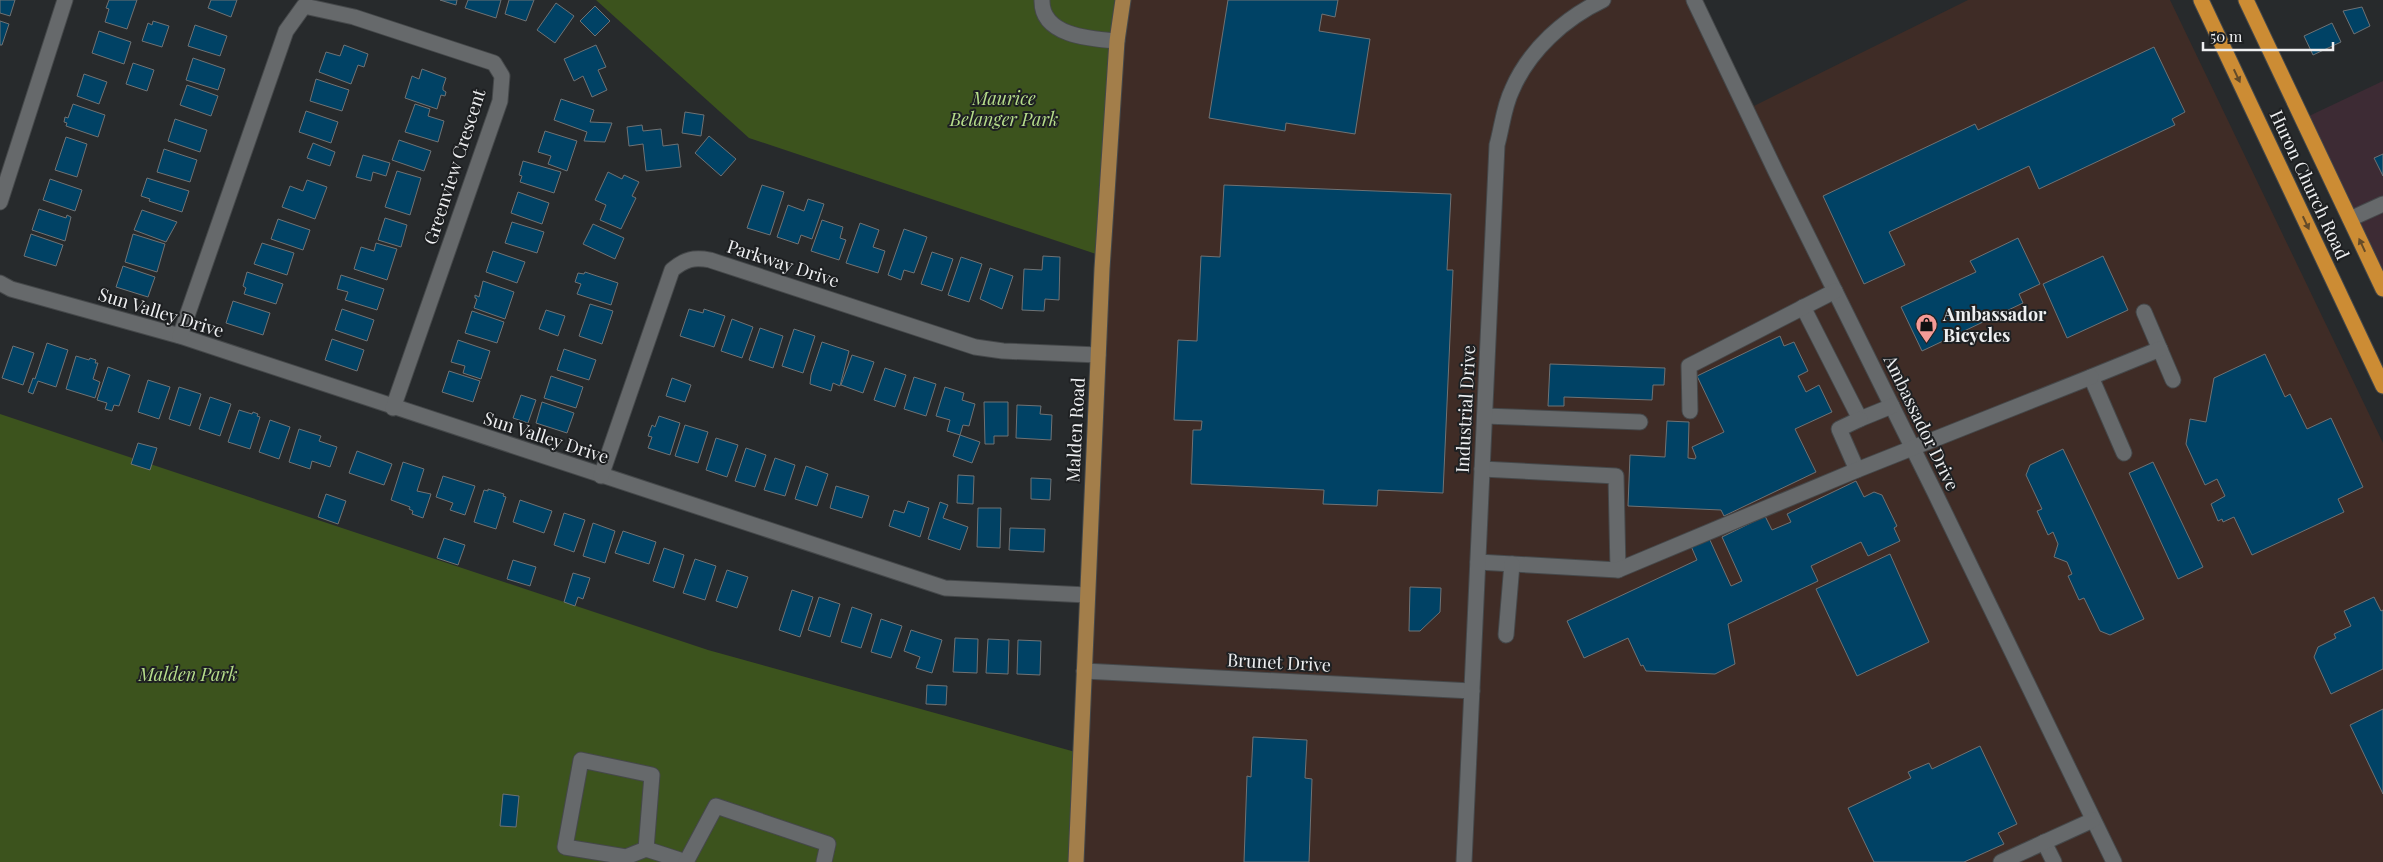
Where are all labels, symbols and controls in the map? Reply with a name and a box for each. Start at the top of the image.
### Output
scale bar [2203,20,2333,52]
text: 50 m [2210,26,2243,46]
one-way arrow [2233,69,2241,83]
street label: Greenview Crescent [418,85,491,248]
park label: Maurice Belanger Park [949,86,1058,131]
street label: Huron Church Road [2265,106,2355,264]
one-way arrow [2302,216,2310,230]
street label: Parkway Drive [724,234,842,292]
one-way arrow [2358,238,2366,252]
street label: Sun Valley Drive [96,282,227,343]
place label: Ambassador Bicycles [1942,302,2047,347]
shop icon: Ambassador Bicycles [1915,313,1939,344]
street label: Industrial Drive [1450,344,1480,474]
street label: Ambassador Drive [1878,350,1965,494]
street label: Malden Road [1060,376,1090,483]
street label: Sun Valley Drive [481,406,612,469]
street label: Brunet Drive [1226,647,1332,677]
park label: Malden Park [138,662,237,686]

